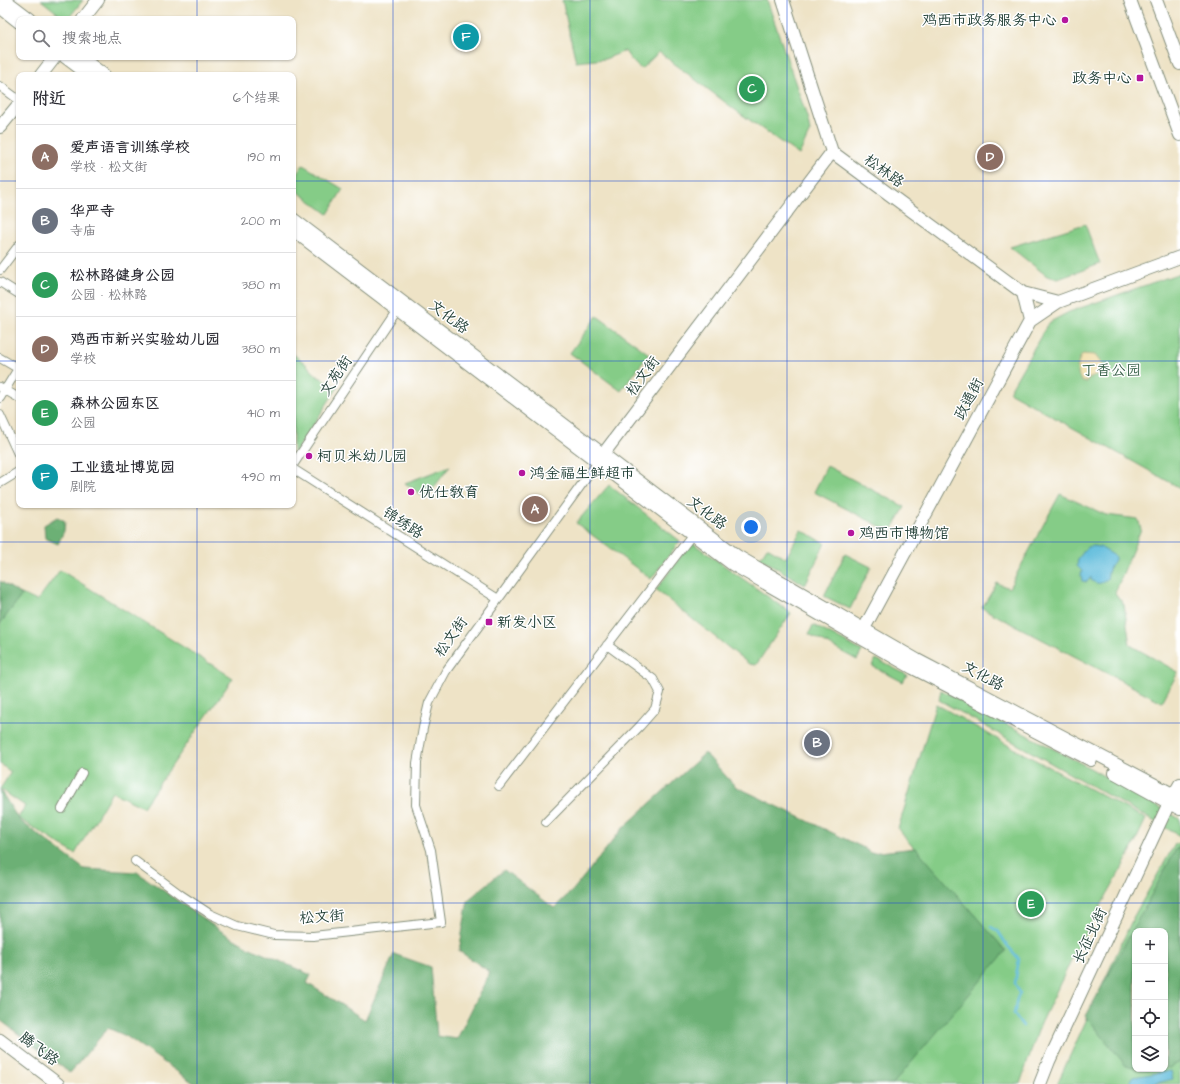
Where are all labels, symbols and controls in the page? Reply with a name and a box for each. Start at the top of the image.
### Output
place label: 鸡西市政务服务中心 [922,10,1057,31]
marker: 鸡西市政务服务中心 [1060,15,1070,25]
search box [16,16,296,60]
pin: F [453,22,479,52]
icon: search [30,27,52,49]
text: 搜索地点 [62,28,122,49]
place label: 政务中心 [1072,68,1132,89]
marker: 政务中心 [1135,73,1145,83]
pin: C [739,74,765,104]
text: 附近 [32,87,66,111]
text: 6个结果 [233,89,280,107]
text: 爱声语言训练学校 [70,137,190,158]
pin: D [977,142,1003,172]
text: A [41,148,49,166]
text: 190 m [247,148,280,166]
street label: 松林路 [860,149,908,193]
text: 学校 · 松文街 [70,158,147,176]
text: 华严寺 [70,201,115,222]
text: B [40,212,50,230]
text: 200 m [241,212,280,230]
text: 寺庙 [70,222,96,240]
text: 松林路健身公园 [70,265,175,286]
text: C [40,276,50,294]
text: 380 m [241,276,280,294]
text: 公园 · 松林路 [70,286,147,304]
street label: 文化路 [425,295,473,339]
text: 鸡西市新兴实验幼儿园 [70,329,220,350]
text: D [41,340,49,358]
text: 380 m [241,340,280,358]
text: 学校 [70,350,96,368]
street label: 文苑街 [315,351,357,401]
street label: 松文街 [621,352,665,400]
park label: 丁香公园 [1081,360,1141,381]
street label: 政通街 [949,374,989,424]
text: 森林公园东区 [70,393,160,414]
text: E [41,404,49,422]
text: 410 m [246,404,280,422]
text: 公园 [70,414,96,432]
place label: 柯贝米幼儿园 [317,446,407,467]
marker: 柯贝米幼儿园 [304,451,314,461]
text: 工业遗址博览园 [70,457,175,478]
place label: 鸿金福生鲜超市 [530,463,635,484]
text: F [40,468,50,486]
text: 490 m [240,468,280,486]
marker: 鸿金福生鲜超市 [517,468,527,478]
text: 剧院 [70,478,96,496]
place label: 优仕教育 [419,482,479,503]
marker: 优仕教育 [406,487,416,497]
street label: 文化路 [683,491,731,535]
pin: A [522,494,548,524]
street label: 锦绣路 [378,502,428,544]
your location [741,517,761,537]
place label: 鸡西市博物馆 [859,523,949,544]
marker: 鸡西市博物馆 [846,528,856,538]
place label: 新发小区 [497,612,557,633]
street label: 松文街 [429,613,473,661]
marker: 新发小区 [484,617,494,627]
street label: 文化路 [958,656,1008,696]
pin: B [804,728,830,758]
pin: E [1018,889,1044,919]
street label: 长征北街 [1068,904,1112,968]
street label: 松文街 [299,905,345,929]
map controls [1132,928,1168,1072]
button: + [1132,928,1168,964]
button: − [1132,964,1168,1000]
button: locate [1132,1000,1168,1036]
street label: 腾飞路 [15,1027,63,1071]
button: layers [1132,1036,1168,1072]

